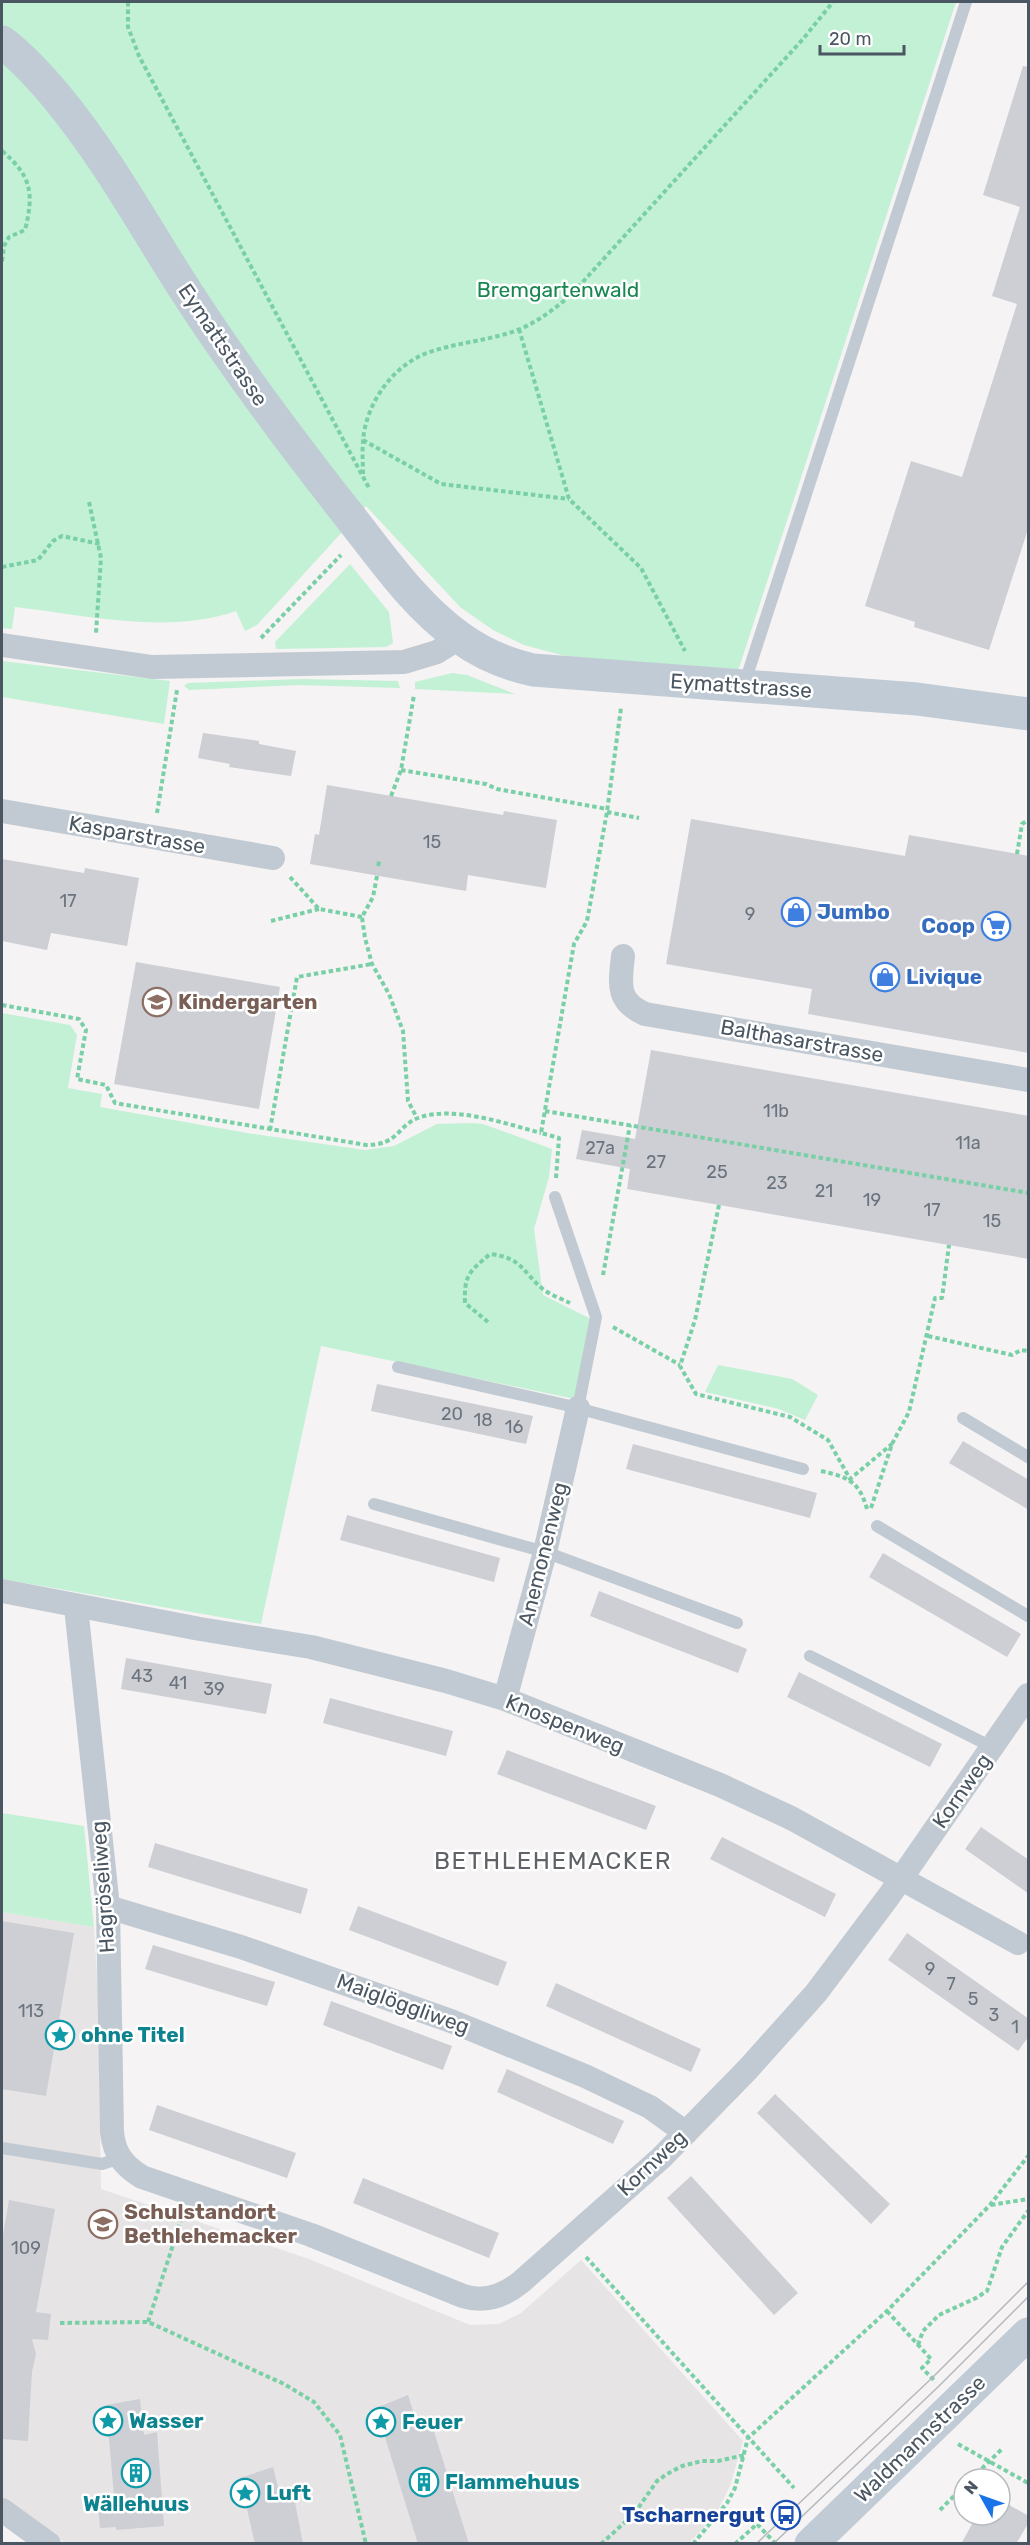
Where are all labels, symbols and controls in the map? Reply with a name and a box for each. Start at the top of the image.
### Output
scale bar [820,18,904,56]
text: 20 m [829,28,871,50]
park label: Bremgartenwald [477,277,639,302]
street label: Eymattstrasse [173,279,273,411]
street label: Eymattstrasse [669,668,813,703]
street label: Kasparstrasse [67,810,207,859]
house number: 15 [423,831,441,853]
house number: 17 [60,890,76,912]
shop icon: Jumbo [780,896,812,928]
place label: Jumbo [817,899,890,924]
house number: 9 [745,903,755,925]
supermarket icon: Coop [980,910,1012,942]
place label: Coop [921,913,975,938]
shop icon: Livique [869,961,901,993]
place label: Livique [906,964,982,989]
school or university icon: Kindergarten [141,986,173,1018]
place label: Kindergarten [178,989,318,1014]
street label: Balthasarstrasse [719,1014,886,1067]
house number: 11b [763,1100,789,1122]
house number: 11a [955,1132,981,1154]
house number: 27a [585,1137,615,1159]
house number: 27 [646,1151,666,1173]
house number: 25 [706,1161,728,1183]
house number: 23 [766,1172,788,1194]
house number: 21 [815,1180,833,1202]
house number: 19 [863,1189,881,1211]
house number: 17 [924,1199,940,1221]
house number: 15 [983,1210,1001,1232]
house number: 20 [441,1403,463,1425]
house number: 18 [473,1409,493,1431]
house number: 16 [505,1416,523,1438]
street label: Anemonenweg [513,1479,572,1628]
house number: 43 [131,1665,153,1687]
house number: 41 [169,1672,187,1694]
house number: 39 [203,1678,225,1700]
street label: Knospenweg [502,1688,628,1759]
street label: Kornweg [927,1749,996,1833]
street label: Hagröseliweg [85,1820,120,1954]
district label: BETHLEHEMACKER [434,1847,672,1875]
house number: 9 [925,1958,935,1980]
street label: Maiglöggliweg [334,1968,473,2039]
house number: 7 [946,1973,956,1995]
house number: 5 [968,1988,978,2010]
house number: 113 [18,2000,44,2022]
house number: 3 [989,2004,999,2026]
house number: 1 [1011,2016,1019,2038]
place icon: ohne Titel [44,2019,76,2051]
place label: ohne Titel [81,2022,185,2047]
street label: Kornweg [612,2124,691,2201]
place label: Schulstandort Bethlehemacker [124,2199,298,2248]
school or university icon: Schulstandort Bethlehemacker [87,2208,119,2240]
house number: 109 [11,2237,41,2259]
street label: Waldmannstrasse [849,2370,990,2508]
place icon: Wasser [92,2405,124,2437]
place icon: Feuer [365,2406,397,2438]
place label: Wasser [129,2408,204,2433]
place label: Feuer [402,2409,463,2434]
building icon: Wällehuus [120,2457,152,2489]
building icon: Flammehuus [408,2466,440,2498]
north arrow [952,2467,1012,2527]
place label: Flammehuus [445,2469,580,2494]
place icon: Luft [229,2477,261,2509]
text: N [960,2477,982,2498]
place label: Luft [266,2480,311,2505]
place label: Wällehuus [83,2491,189,2516]
bus stop icon: Tscharnergut [770,2499,802,2531]
place label: Tscharnergut [622,2502,765,2527]

